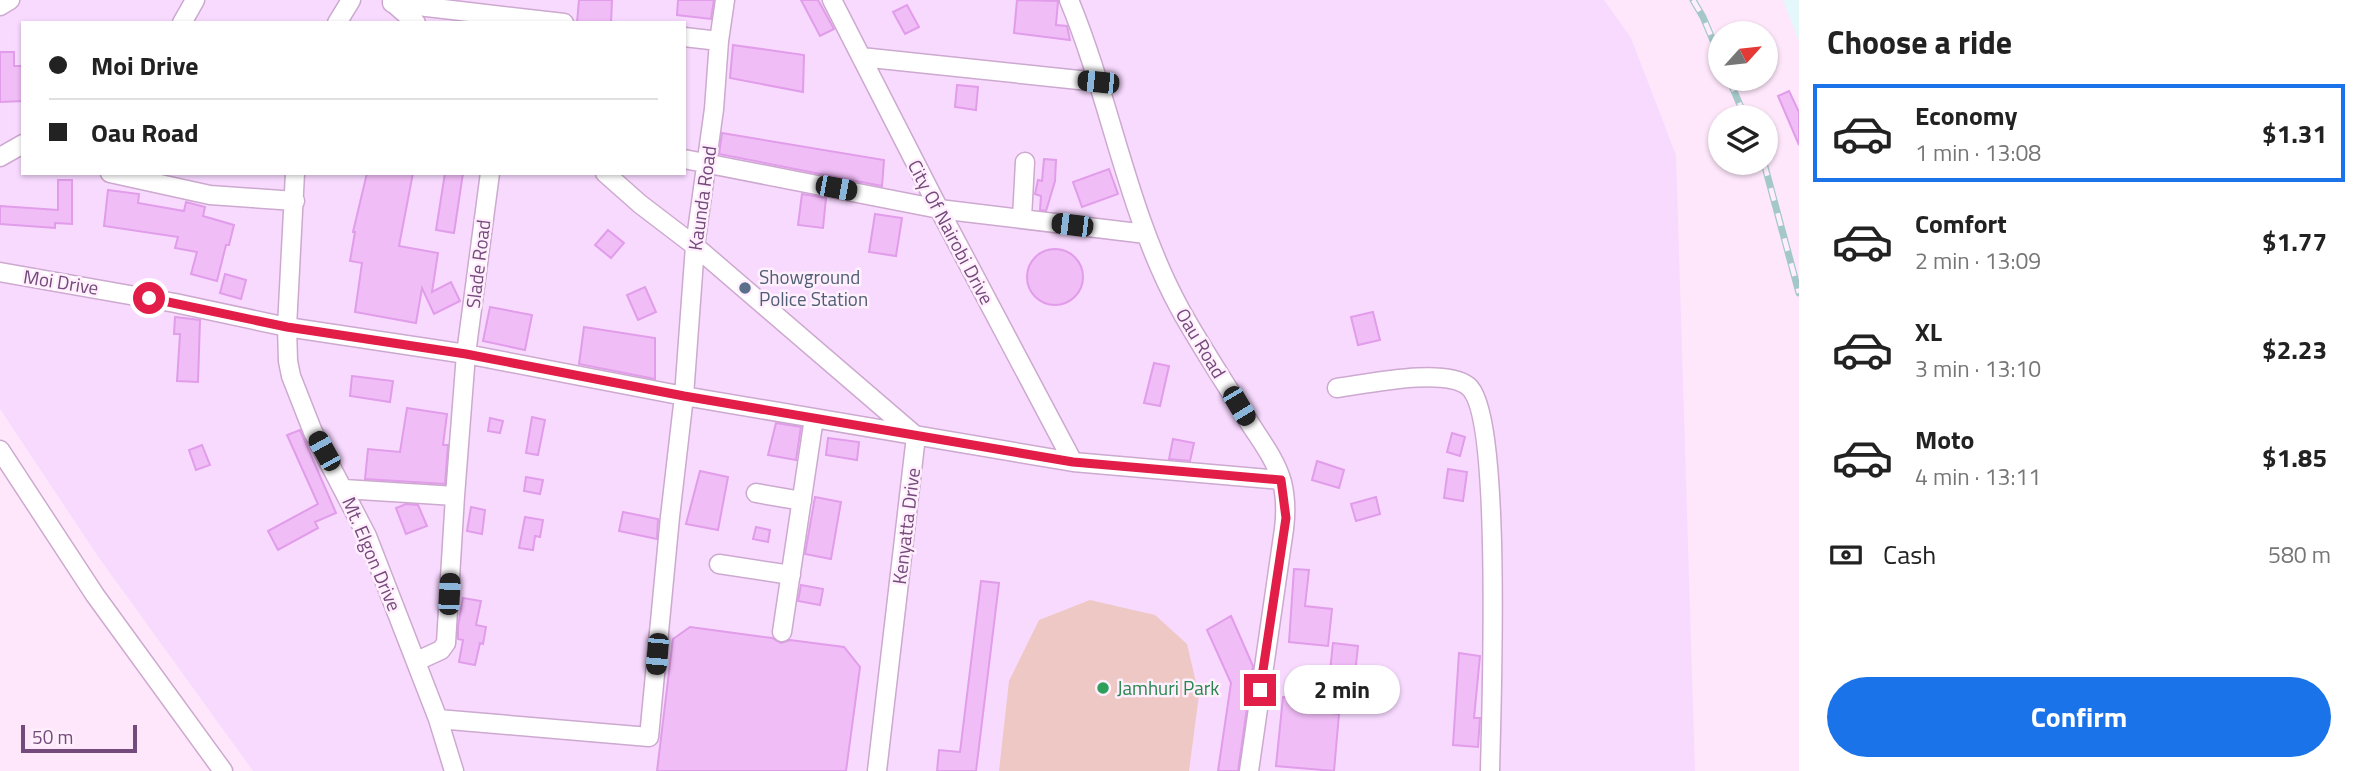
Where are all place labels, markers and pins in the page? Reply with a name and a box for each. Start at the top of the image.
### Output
place label: Showground Police Station [759,262,868,313]
marker: Showground Police Station [737,280,753,296]
place label: Jamhuri Park [1117,673,1219,702]
marker: Jamhuri Park [1095,680,1111,696]

